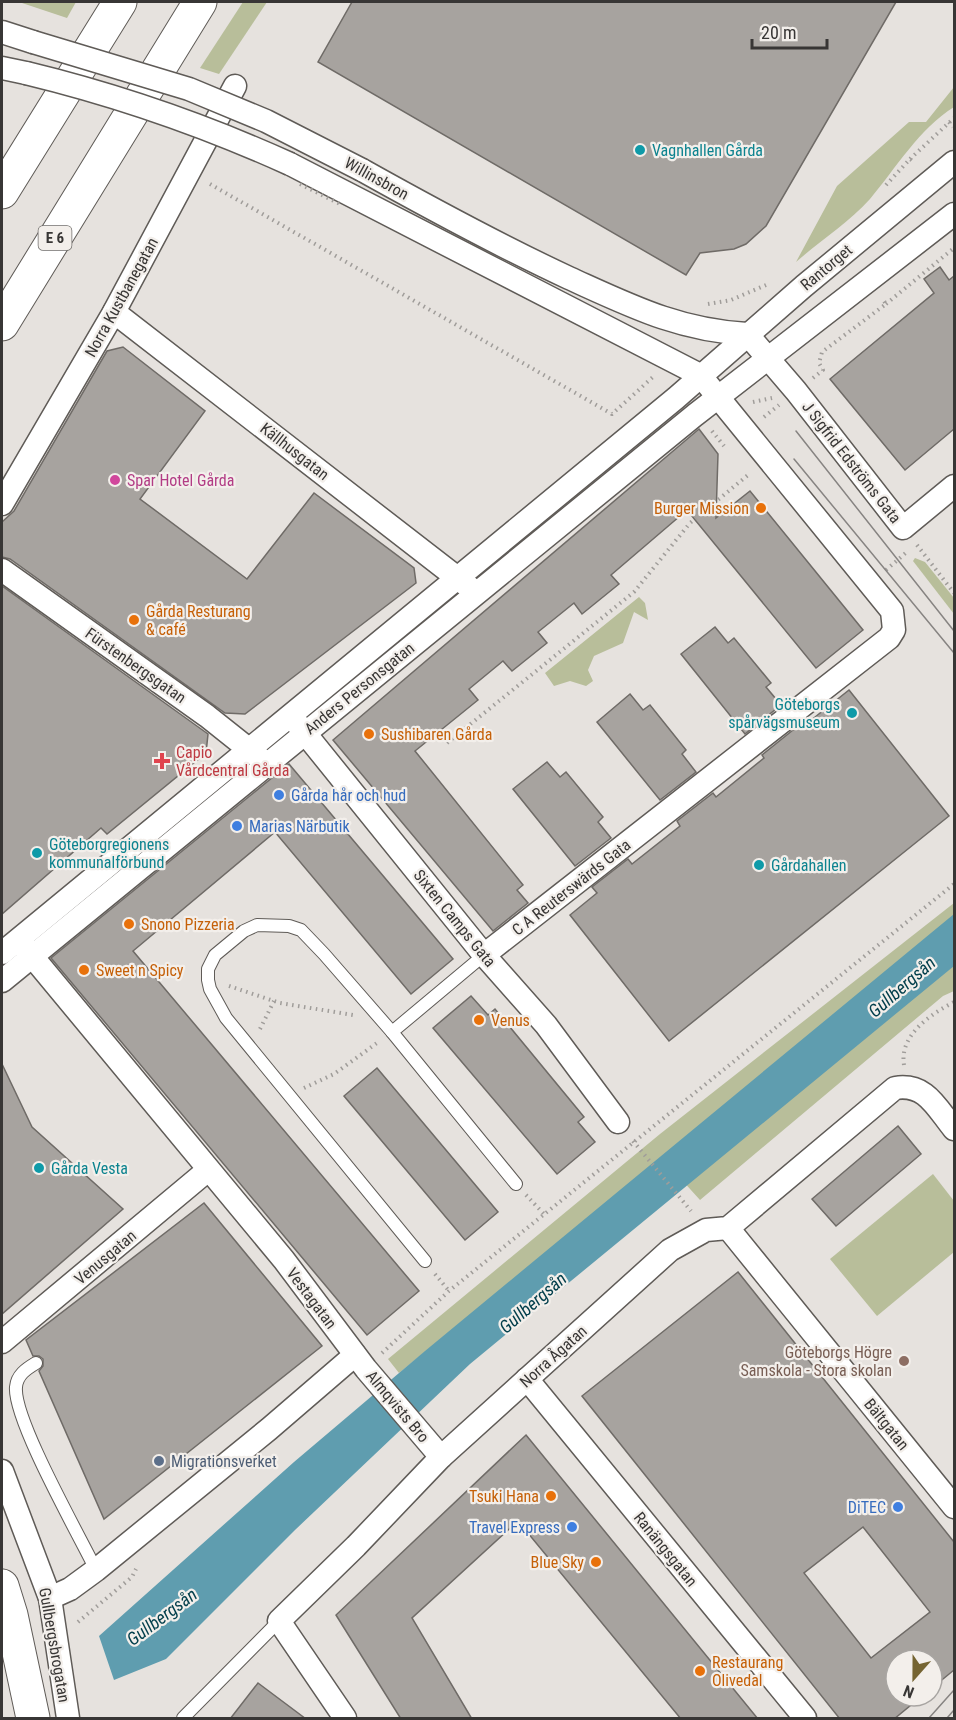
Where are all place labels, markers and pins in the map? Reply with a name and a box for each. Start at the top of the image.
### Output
place label: Vagnhallen Gårda [652,141,763,160]
marker: Vagnhallen Gårda [633,143,647,157]
place label: Spar Hotel Gårda [127,471,234,490]
marker: Spar Hotel Gårda [108,473,122,487]
place label: Burger Mission [654,499,749,518]
marker: Burger Mission [754,501,768,515]
place label: Gårda Resturang & café [146,602,251,639]
marker: Gårda Resturang & café [127,613,141,627]
place label: Göteborgs spårvägsmuseum [728,695,840,732]
marker: Göteborgs spårvägsmuseum [845,706,859,720]
place label: Sushibaren Gårda [381,725,492,744]
marker: Sushibaren Gårda [362,727,376,741]
place label: Capio Vårdcentral Gårda [176,743,289,780]
marker: Capio Vårdcentral Gårda [153,752,171,770]
place label: Gårda hår och hud [291,786,406,805]
marker: Gårda hår och hud [272,788,286,802]
place label: Marias Närbutik [249,817,350,836]
marker: Marias Närbutik [230,819,244,833]
place label: Göteborgregionens kommunalförbund [49,835,169,872]
marker: Göteborgregionens kommunalförbund [30,846,44,860]
place label: Gårdahallen [771,856,846,875]
marker: Gårdahallen [752,858,766,872]
place label: Snono Pizzeria [141,915,235,934]
marker: Snono Pizzeria [122,917,136,931]
place label: Sweet n Spicy [96,961,184,980]
marker: Sweet n Spicy [77,963,91,977]
place label: Venus [491,1011,530,1030]
marker: Venus [472,1013,486,1027]
place label: Gårda Vesta [51,1159,128,1178]
marker: Gårda Vesta [32,1161,46,1175]
place label: Göteborgs Högre Samskola - Stora skolan [740,1343,892,1380]
marker: Göteborgs Högre Samskola - Stora skolan [897,1354,911,1368]
place label: Migrationsverket [171,1452,277,1471]
marker: Migrationsverket [152,1454,166,1468]
place label: Tsuki Hana [469,1487,539,1506]
marker: Tsuki Hana [544,1489,558,1503]
place label: DiTEC [848,1498,886,1517]
marker: DiTEC [891,1500,905,1514]
place label: Travel Express [469,1518,560,1537]
marker: Travel Express [565,1520,579,1534]
place label: Blue Sky [531,1553,584,1572]
marker: Blue Sky [589,1555,603,1569]
place label: Restaurang Olivedal [712,1653,783,1690]
marker: Restaurang Olivedal [693,1664,707,1678]

